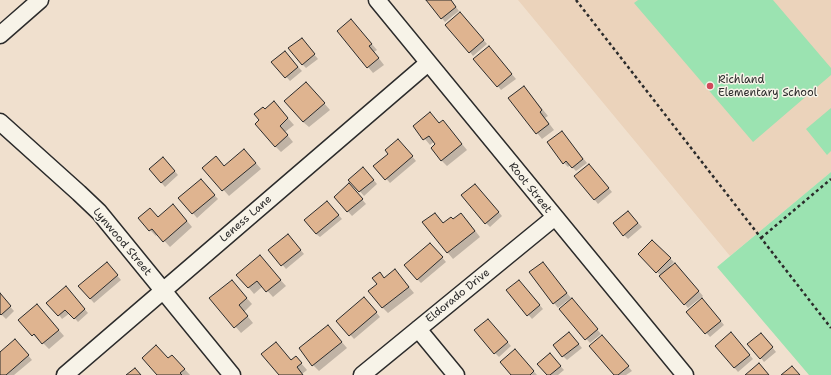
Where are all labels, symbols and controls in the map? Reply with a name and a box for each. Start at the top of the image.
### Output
place label: Richland Elementary School [718,73,817,99]
marker: Richland Elementary School [705,81,715,91]
street label: Root Street [506,160,554,216]
street label: Leness Lane [217,193,275,245]
street label: Lynwood Street [90,205,154,279]
street label: Eldorado Drive [423,266,493,326]

